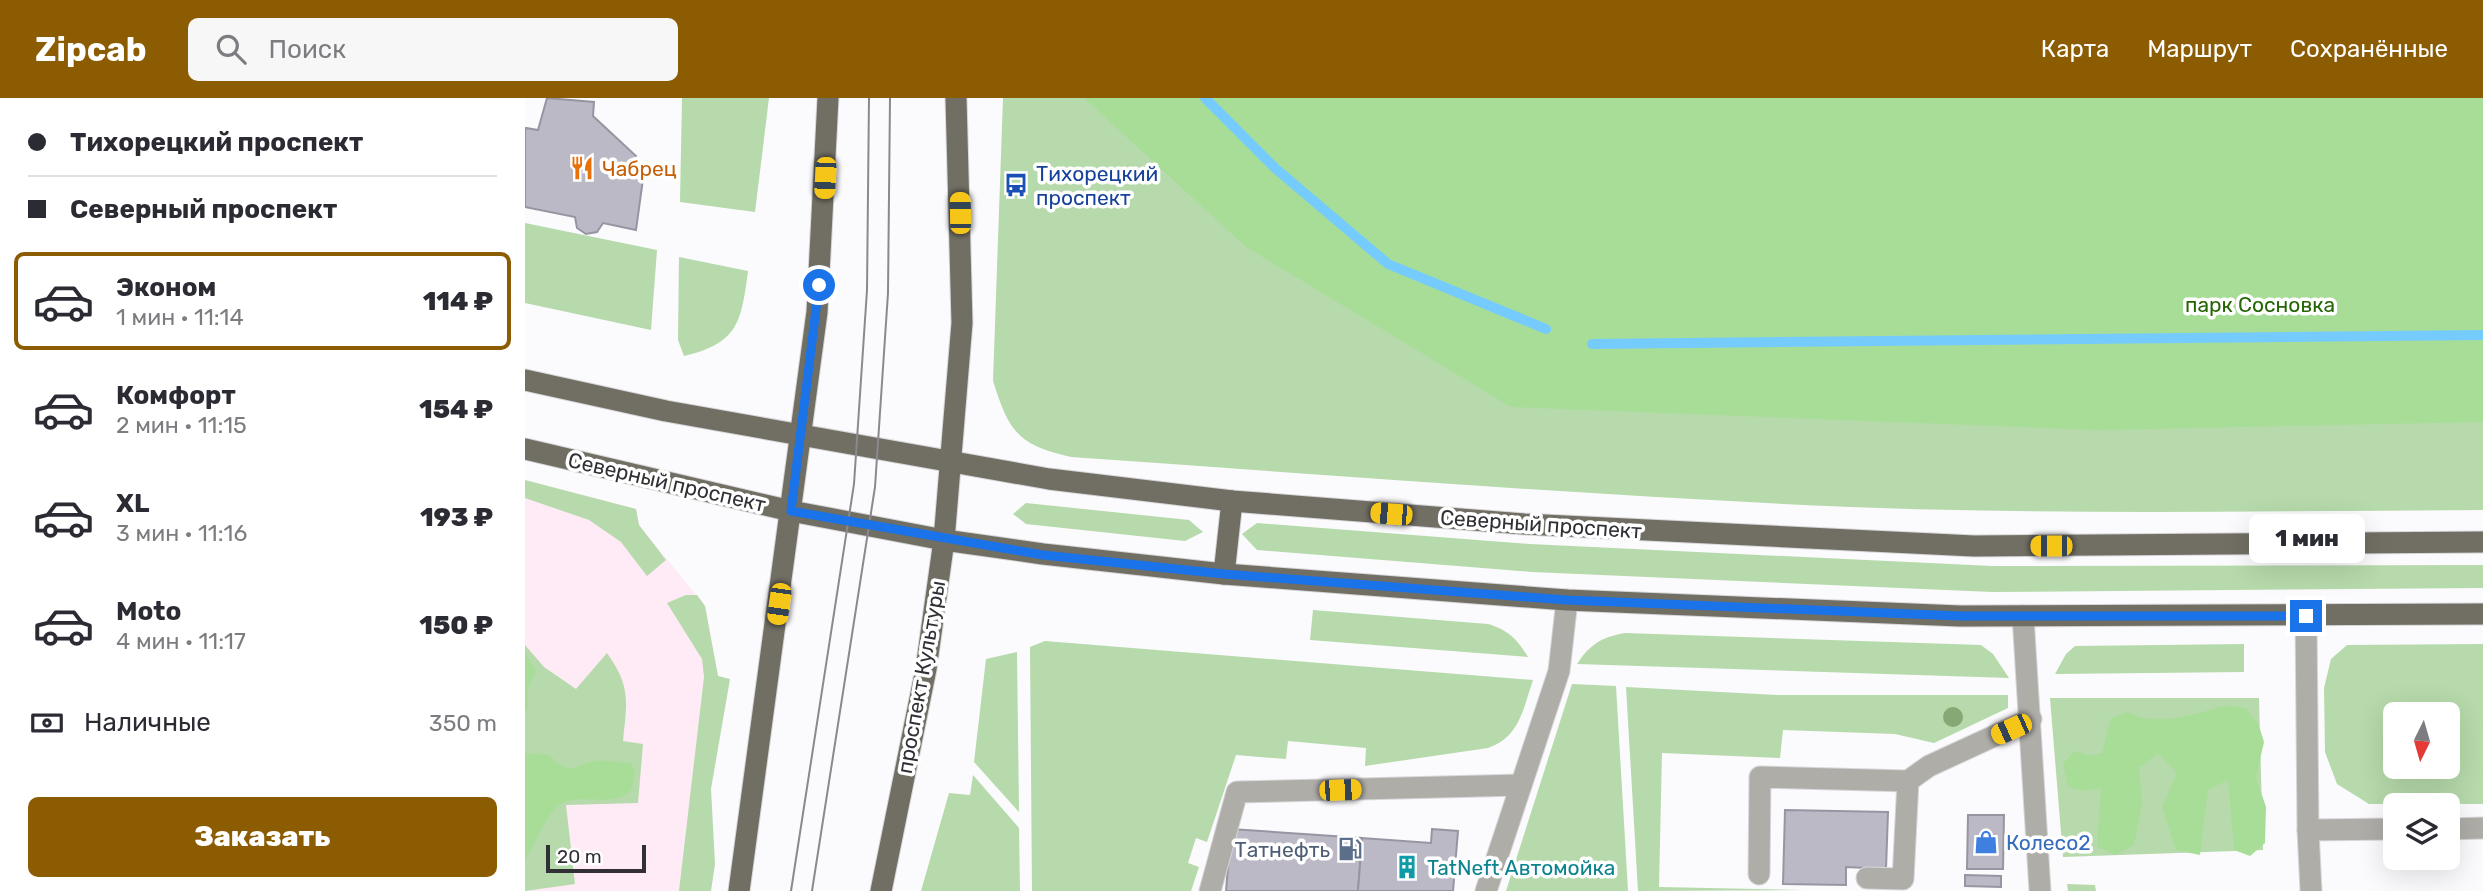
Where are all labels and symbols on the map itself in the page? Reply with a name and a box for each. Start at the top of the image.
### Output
restaurant icon: Чабрец [568,154,596,182]
place label: Чабрец [602,156,677,181]
car [814,156,837,200]
place label: Тихорецкий проспект [1036,161,1158,210]
bus stop icon: Тихорецкий проспект [1002,171,1030,199]
car [950,192,971,234]
route start [803,269,835,301]
park label: парк Сосновка [2185,292,2335,317]
street label: Северный проспект [566,447,769,517]
car [1370,502,1413,526]
street label: Северный проспект [1439,504,1643,544]
callout: 1 мин [2248,514,2364,564]
car [2031,536,2073,557]
street label: проспект Культуры [892,579,950,775]
car [766,582,793,626]
route end [2290,600,2322,632]
north arrow [2383,702,2461,779]
car [1988,711,2035,747]
car [1319,779,1362,801]
shop icon: Колесо2 [1972,828,2000,856]
place label: Колесо2 [2006,830,2091,855]
fuel station icon: Татнефть [1336,835,1364,863]
place label: Татнефть [1235,837,1330,862]
scale bar [546,842,646,874]
building icon: TatNeft Автомойка [1393,853,1421,881]
place label: TatNeft Автомойка [1427,855,1615,880]

